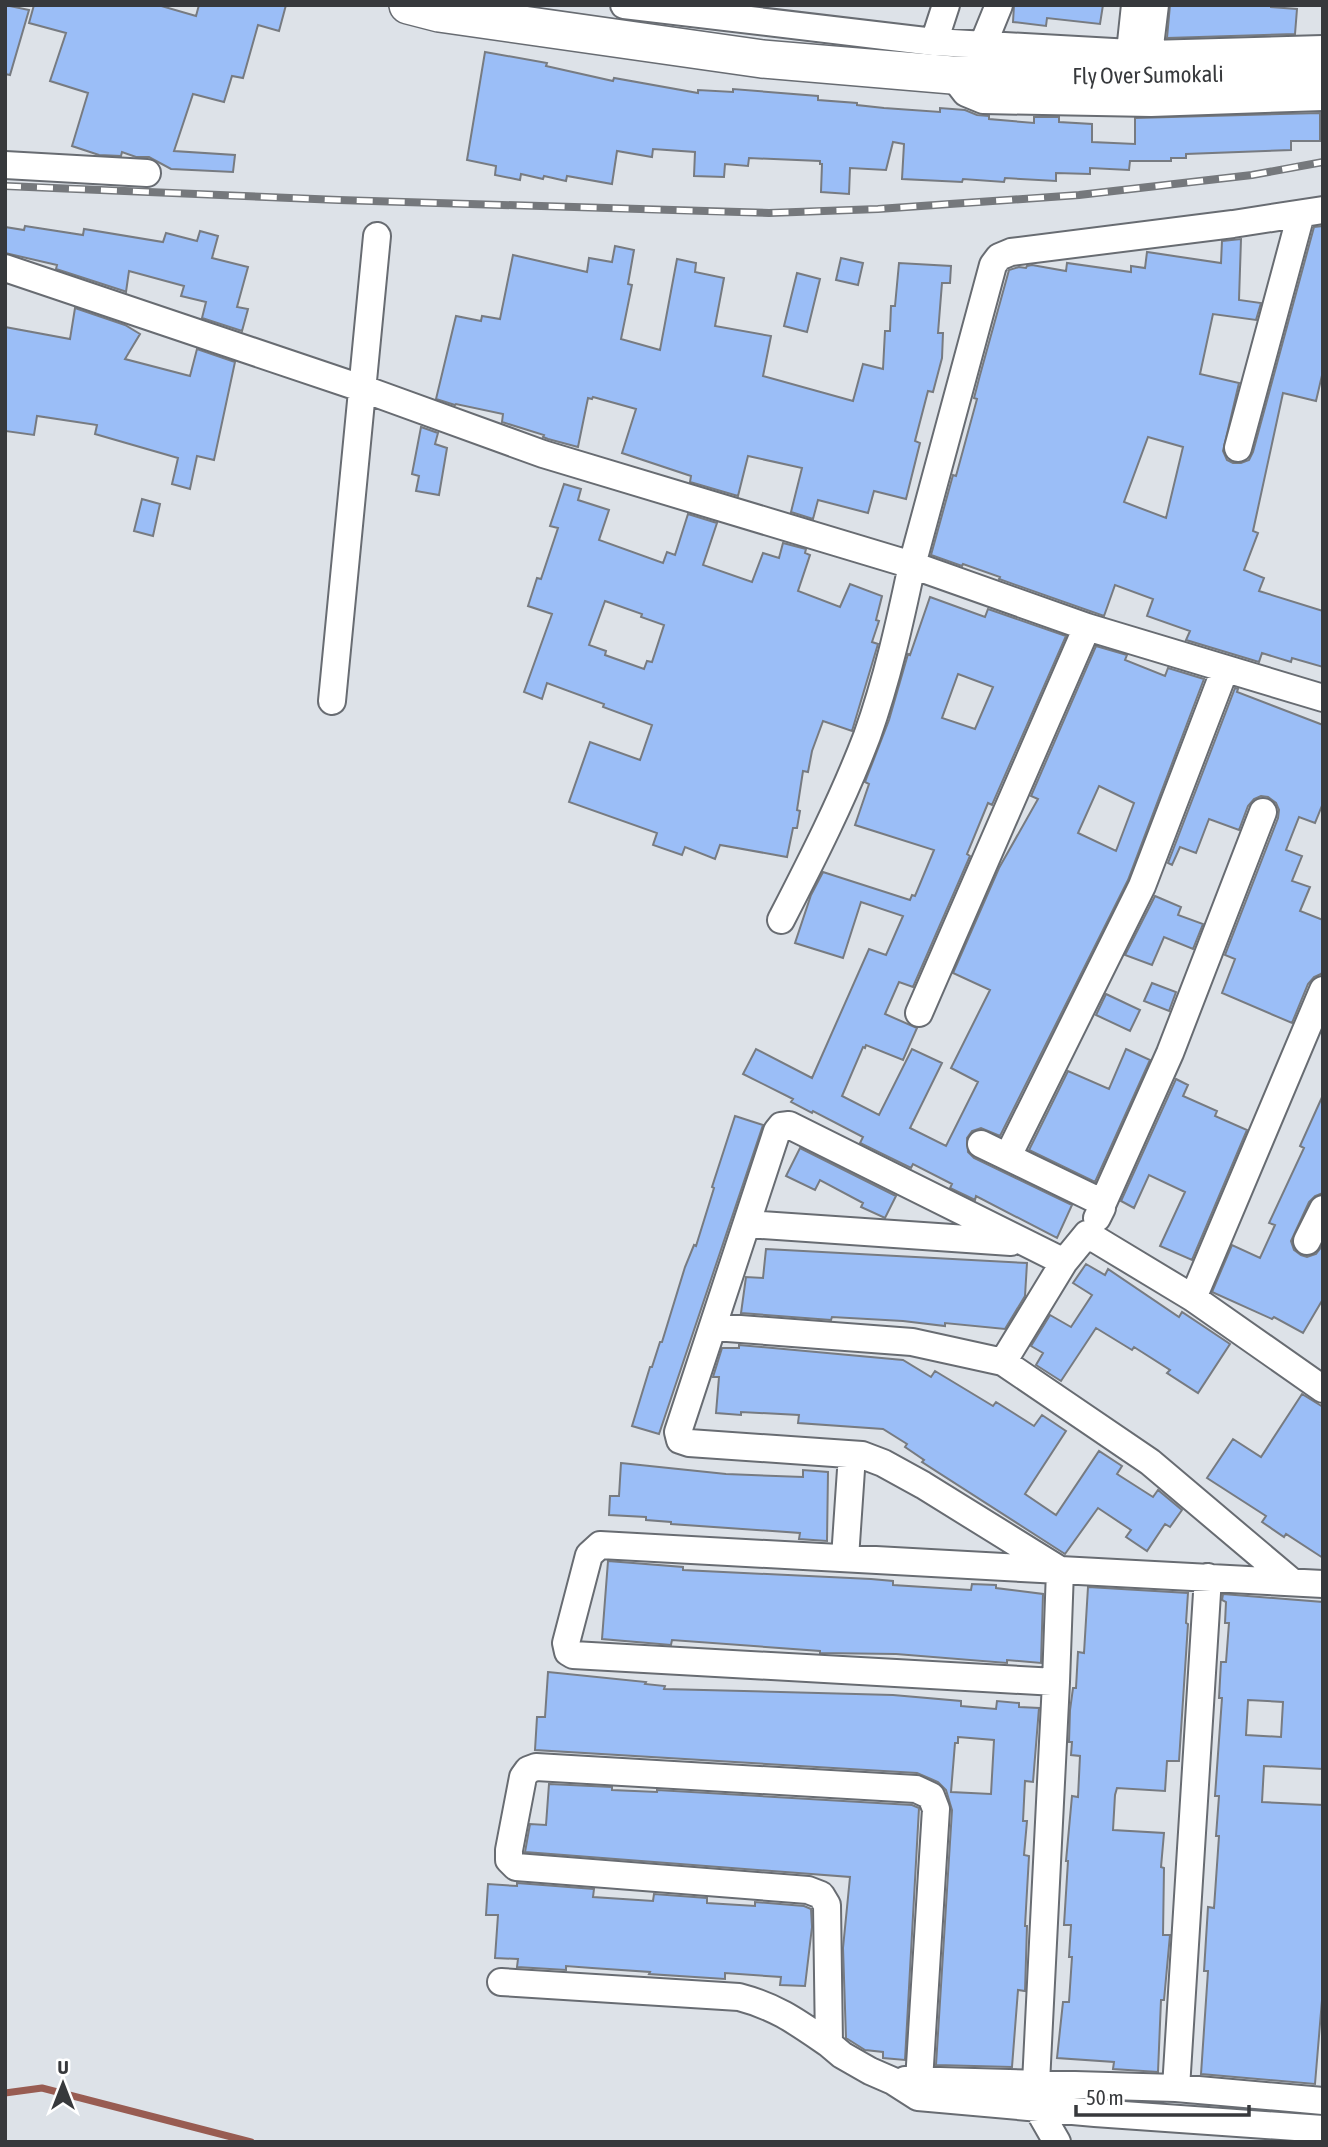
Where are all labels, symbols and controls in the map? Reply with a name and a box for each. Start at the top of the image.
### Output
street label: Fly Over Sumokali [1072,61,1224,89]
north arrow [28,2049,98,2119]
text: U [57,2056,69,2078]
scale bar [1076,2074,1249,2118]
text: 50 m [1086,2085,1124,2109]

